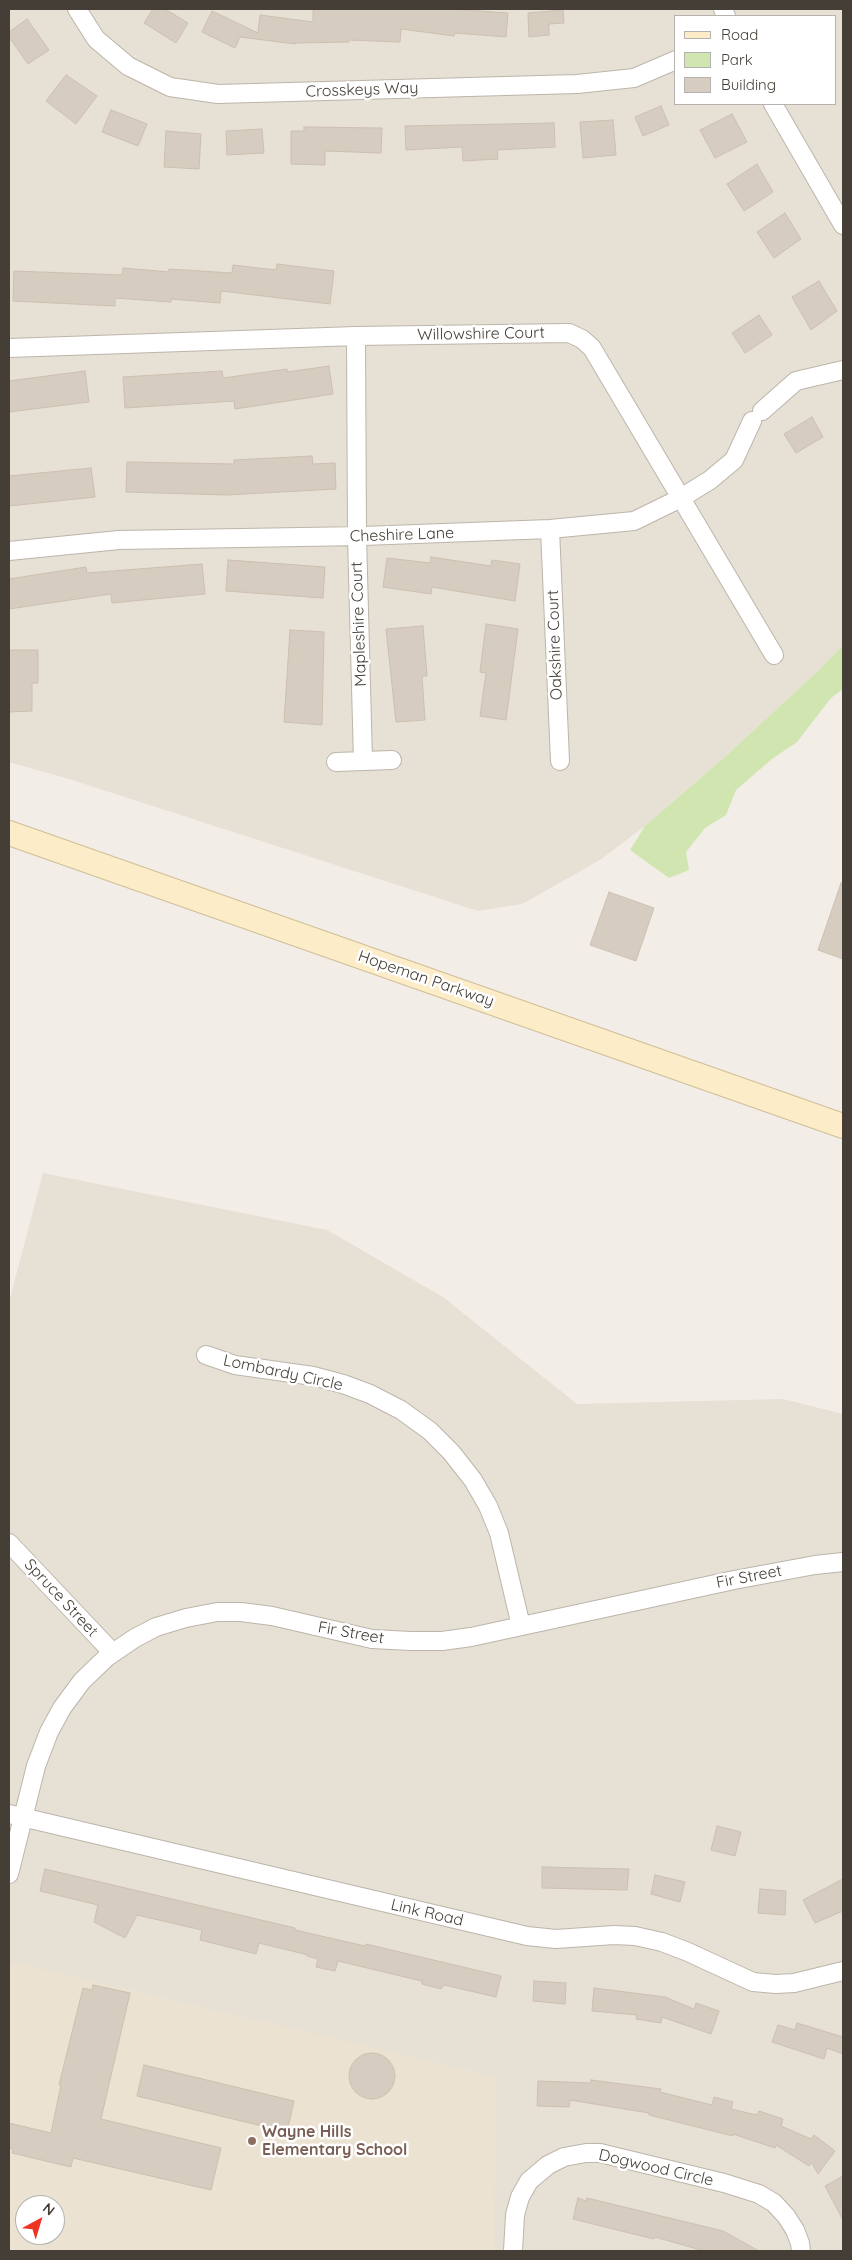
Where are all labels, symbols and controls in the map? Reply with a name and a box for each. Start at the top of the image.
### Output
legend [674,15,837,105]
text: Road [721,25,758,44]
text: Park [721,50,753,69]
text: Building [721,75,776,94]
street label: Crosskeys Way [305,78,419,102]
street label: Willowshire Court [417,323,545,345]
street label: Cheshire Lane [350,524,454,546]
street label: Mapleshire Court [347,561,371,687]
street label: Oakshire Court [543,589,567,701]
street label: Hopeman Parkway [355,947,497,1011]
street label: Lombardy Circle [222,1351,344,1395]
street label: Spruce Street [20,1555,102,1641]
street label: Fir Street [714,1561,784,1593]
street label: Fir Street [316,1618,386,1648]
street label: Link Road [389,1895,465,1931]
place label: Wayne Hills Elementary School [262,2122,407,2160]
marker: Wayne Hills Elementary School [246,2135,258,2147]
street label: Dogwood Circle [597,2145,715,2191]
north arrow [15,2195,65,2245]
text: N [39,2199,58,2219]

